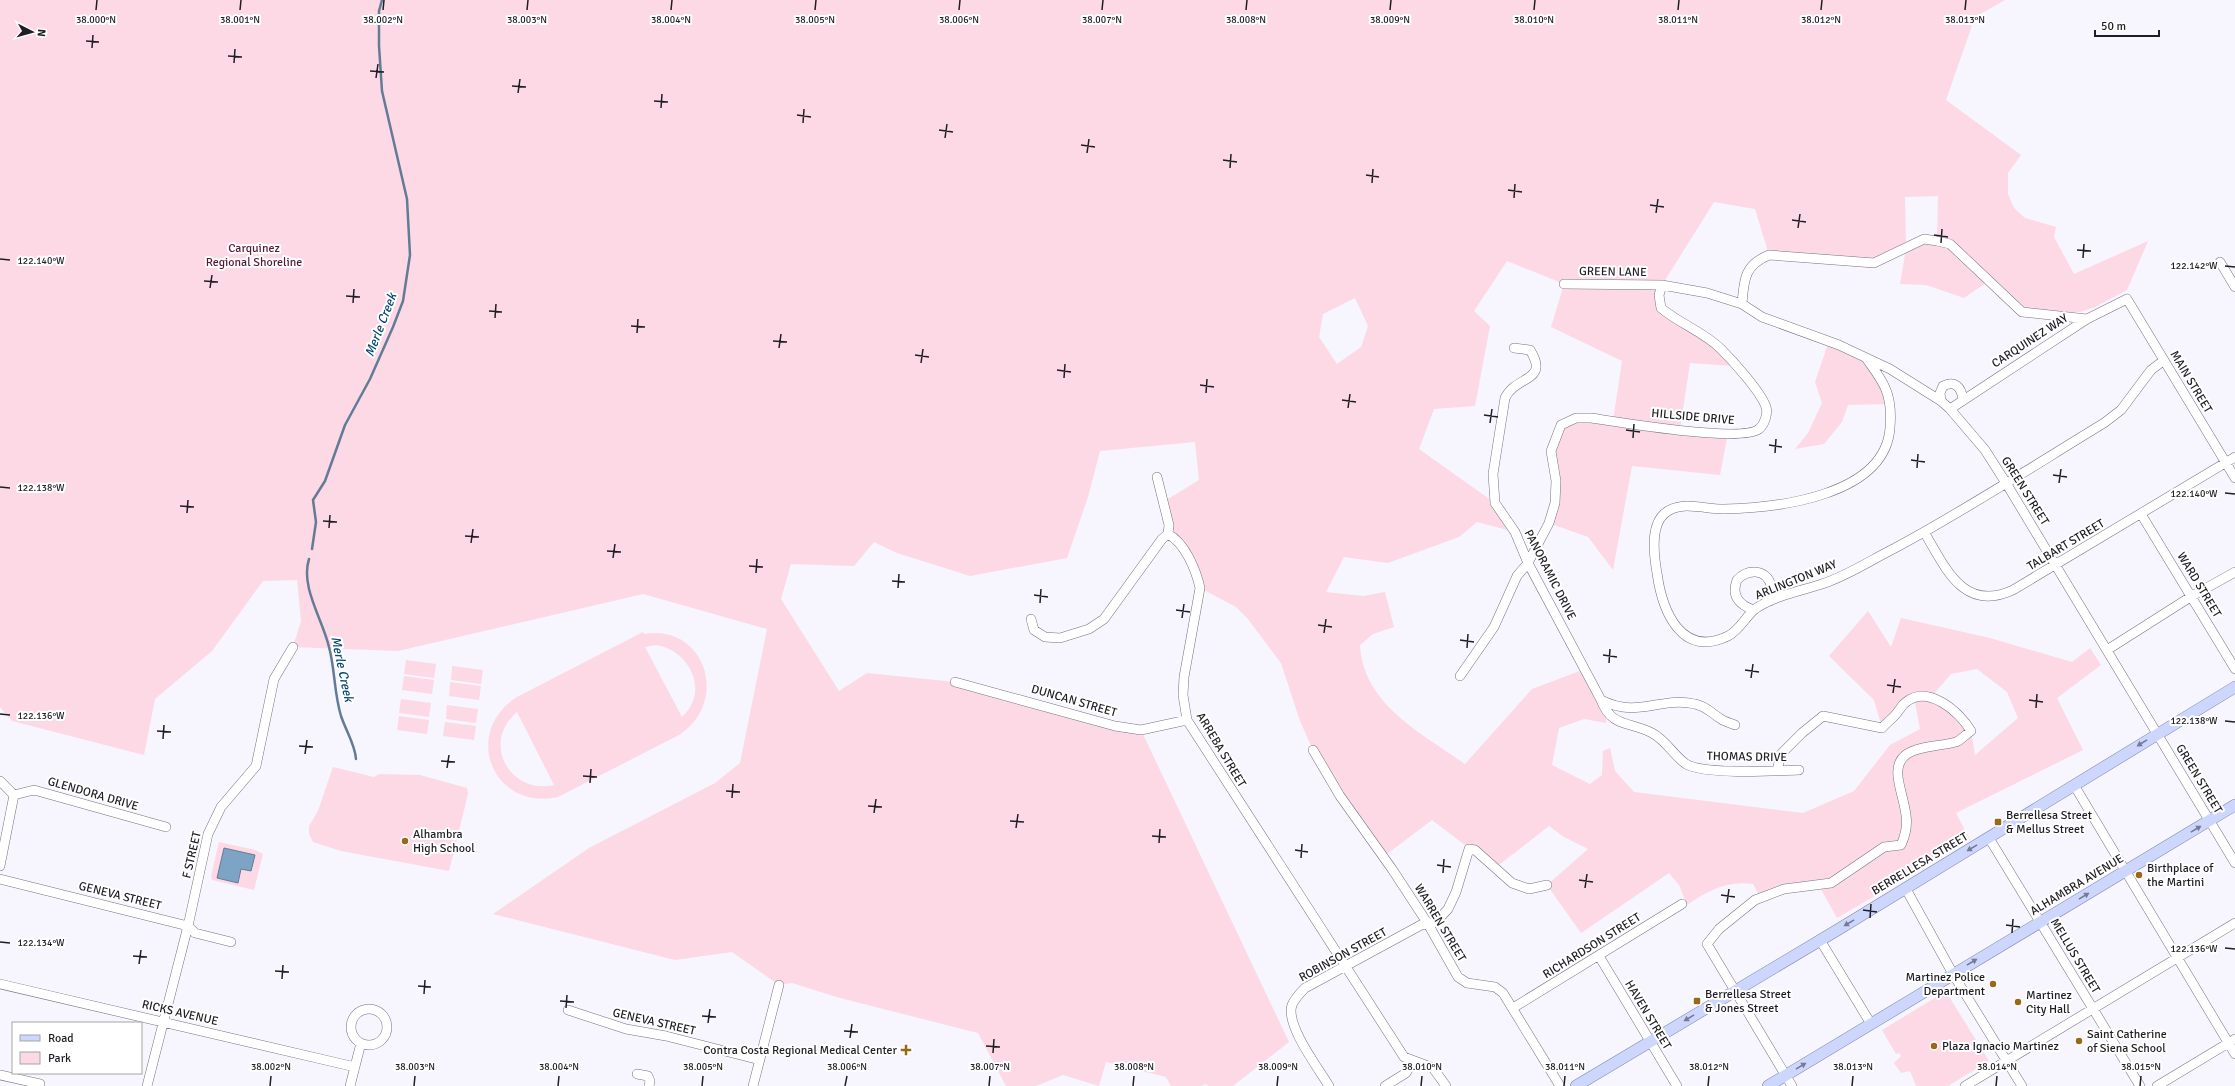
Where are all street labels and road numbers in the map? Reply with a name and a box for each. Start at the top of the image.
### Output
street label: GREEN LANE [1579,264,1647,280]
street label: CARQUINEZ WAY [1989,311,2071,371]
street label: MAIN STREET [2166,348,2216,416]
street label: HILLSIDE DRIVE [1651,406,1735,428]
street label: GREEN STREET [1998,454,2052,528]
street label: TALBART STREET [2025,516,2108,574]
street label: PANORAMIC DRIVE [1521,527,1579,623]
street label: WARD STREET [2174,550,2224,621]
street label: ARLINGTON WAY [1753,557,1839,603]
street label: DUNCAN STREET [1030,682,1119,720]
street label: ARREBA STREET [1193,710,1249,790]
street label: GREEN STREET [2172,742,2226,816]
street label: THOMAS DRIVE [1707,749,1788,765]
street label: GLENDORA DRIVE [46,774,140,814]
street label: BERRELLESA STREET [1869,829,1971,899]
street label: F STREET [179,830,205,880]
street label: ALHAMBRA AVENUE [2028,851,2127,919]
street label: GENEVA STREET [77,878,163,914]
street label: WARREN STREET [1411,881,1469,965]
street label: RICHARDSON STREET [1540,910,1644,982]
street label: MELLUS STREET [2047,916,2103,996]
street label: ROBINSON STREET [1296,925,1390,985]
street label: HAVEN STREET [1621,978,1675,1052]
street label: RICKS AVENUE [140,997,220,1029]
street label: GENEVA STREET [611,1005,697,1039]

